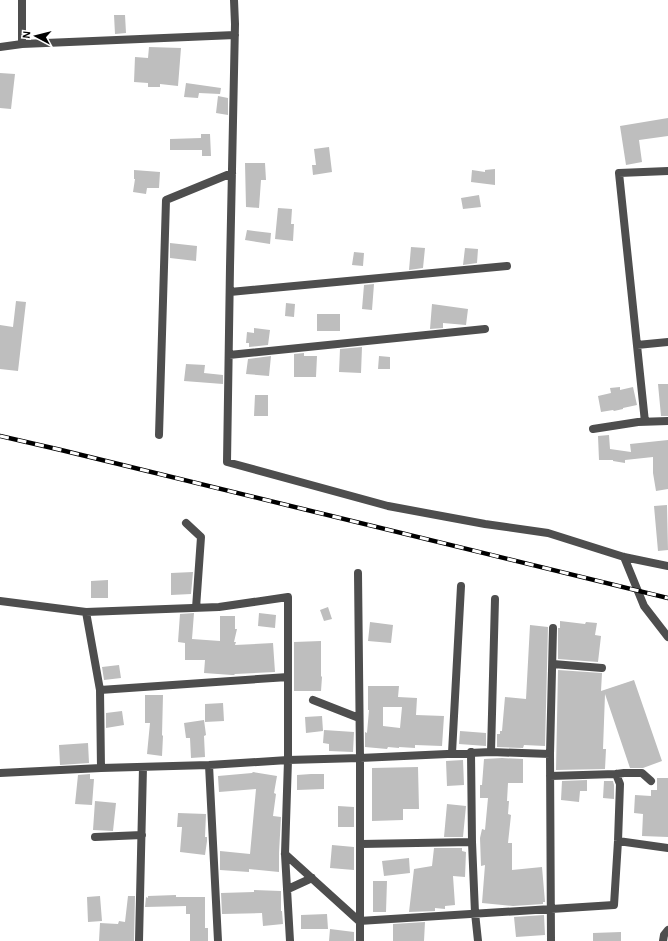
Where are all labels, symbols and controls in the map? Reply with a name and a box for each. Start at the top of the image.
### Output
north arrow [16,16,56,56]
text: N [21,30,32,39]

